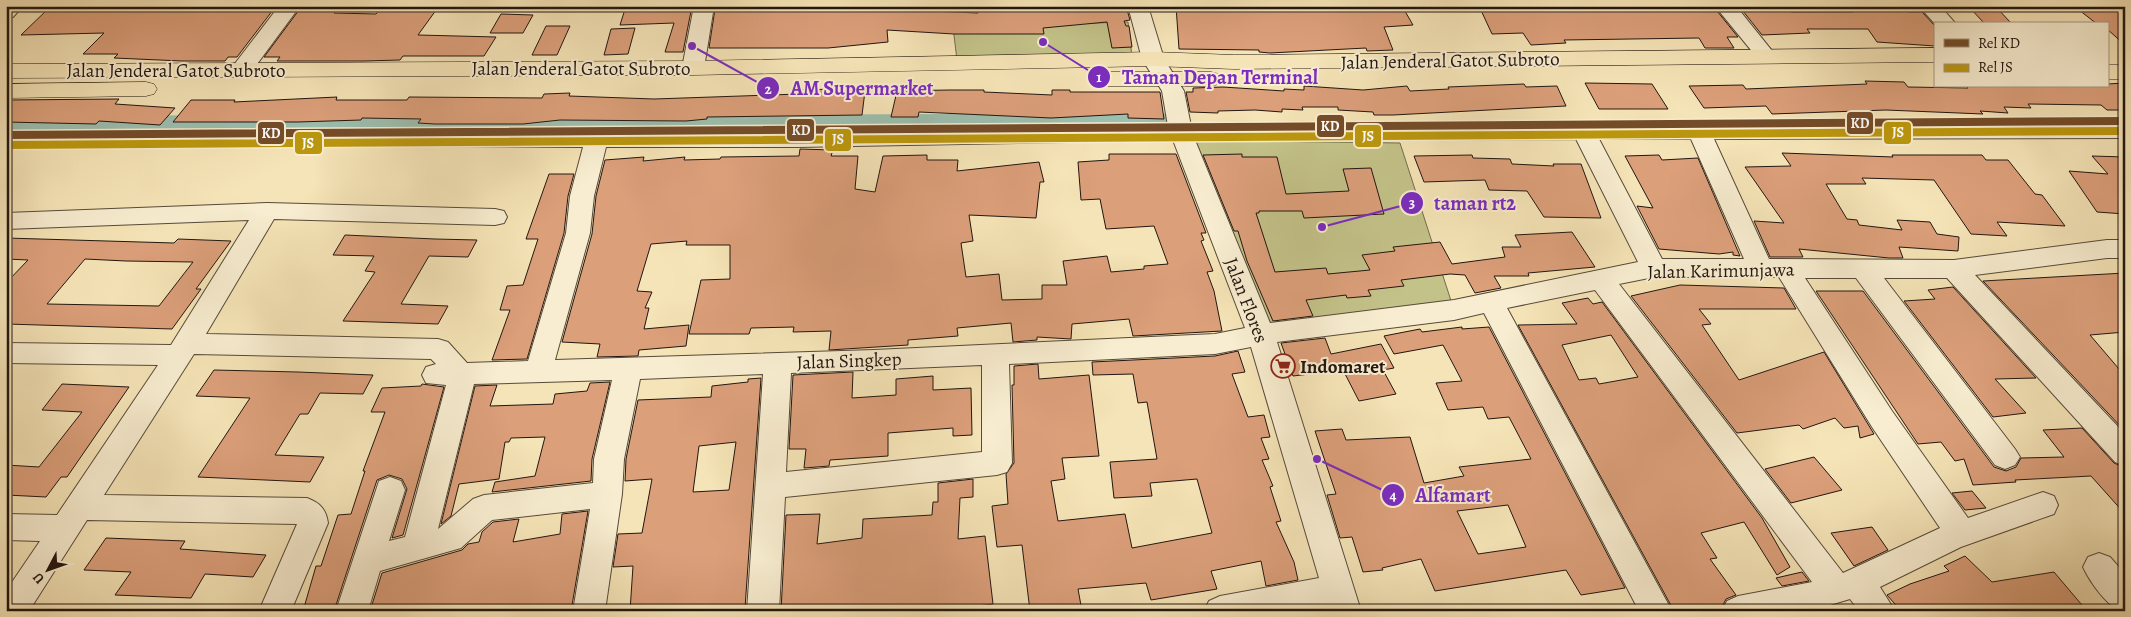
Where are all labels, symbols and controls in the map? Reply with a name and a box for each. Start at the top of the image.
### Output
legend [1934,22,2108,88]
text: Rel KD [1978,33,2020,53]
street label: Jalan Jenderal Gatot Subroto [1340,46,1560,76]
street label: Jalan Jenderal Gatot Subroto [472,56,690,82]
text: Rel JS [1978,57,2013,77]
street label: Jalan Jenderal Gatot Subroto [67,58,285,84]
callout: Taman Depan Terminal [1087,60,1328,95]
text: Taman Depan Terminal [1122,64,1319,91]
text: 1 [1096,67,1102,87]
callout: AM Supermarket [756,71,944,106]
text: AM Supermarket [789,75,934,102]
text: 2 [764,79,772,99]
line badge: KD [1846,111,1874,135]
line badge: KD [1316,114,1345,138]
text: KD [1851,114,1870,133]
text: KD [1321,117,1340,136]
line badge: KD [786,118,815,142]
line badge: KD [257,121,285,145]
text: KD [792,121,811,140]
line badge: JS [1883,121,1912,145]
text: JS [1892,123,1904,142]
text: KD [262,124,281,143]
line badge: JS [1354,124,1382,148]
text: JS [1362,127,1374,146]
line badge: JS [824,128,852,152]
text: JS [832,130,844,149]
line badge: JS [294,131,323,155]
text: JS [302,134,314,153]
callout: taman rt2 [1399,185,1526,220]
text: taman rt2 [1434,190,1516,217]
text: 3 [1409,193,1415,213]
street label: Jalan Flores [1218,254,1274,347]
street label: Jalan Karimunjawa [1647,257,1795,285]
street label: Jalan Singkep [796,346,902,376]
supermarket icon: Indomaret [1270,353,1296,379]
place label: Indomaret [1300,354,1386,380]
callout: Alfamart [1380,477,1500,512]
text: Alfamart [1414,482,1491,509]
text: 4 [1389,485,1397,505]
north arrow [22,544,72,594]
text: U [28,568,49,588]

